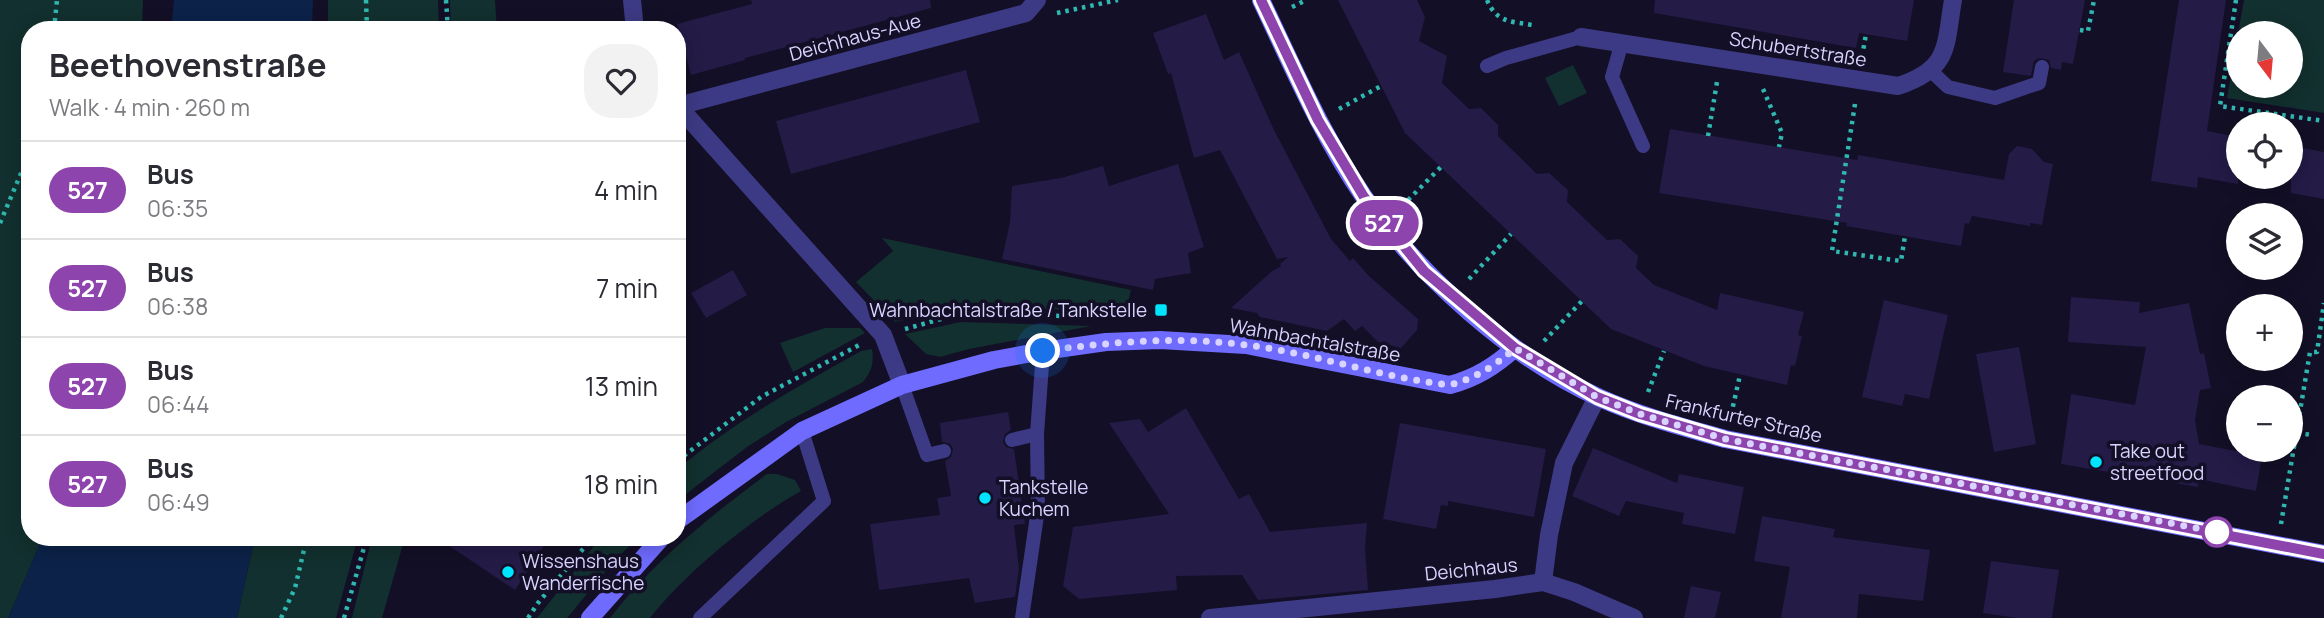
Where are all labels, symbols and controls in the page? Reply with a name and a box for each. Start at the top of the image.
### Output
street label: Deichhaus-Aue [786,7,924,67]
north arrow [2226,21,2303,98]
map controls [2226,21,2303,462]
street label: Schubertstraße [1727,25,1869,73]
text: Beethovenstraße [49,42,327,87]
button: heart [584,44,658,118]
text: Walk · 4 min · 260 m [49,91,250,123]
button: locate [2226,112,2303,189]
text: Bus [147,156,194,192]
text: 4 min [594,172,658,208]
text: 527 [67,173,108,206]
text: 06:35 [147,192,208,224]
line badge: 527 [1344,200,1424,246]
button: layers [2226,203,2303,280]
text: 527 [1364,206,1404,239]
text: Bus [147,254,194,290]
text: 7 min [596,270,658,306]
text: 527 [67,271,108,304]
text: 06:38 [147,290,208,322]
button: + [2226,294,2303,371]
place label: Wahnbachtalstraße / Tankstelle [869,297,1147,323]
marker: Wahnbachtalstraße / Tankstelle [1153,302,1169,318]
street label: Wahnbachtalstraße [1227,312,1403,368]
your location [1025,333,1060,368]
text: Bus [147,352,194,388]
text: 13 min [585,368,658,404]
text: 527 [67,369,108,402]
button: − [2226,385,2303,462]
street label: Frankfurter Straße [1663,387,1825,449]
text: 06:44 [147,388,210,420]
place label: Take out streetfood [2110,438,2204,486]
text: Bus [147,450,194,486]
marker: Take out streetfood [2088,454,2104,470]
text: 18 min [584,466,658,502]
text: 527 [67,467,108,500]
place label: Tankstelle Kuchem [999,474,1088,522]
text: 06:49 [147,486,210,518]
marker: Tankstelle Kuchem [977,490,993,506]
unlabelled marker [2202,517,2232,547]
place label: Wissenshaus Wanderfische [522,548,644,596]
street label: Deichhaus [1423,551,1519,587]
marker: Wissenshaus Wanderfische [500,564,516,580]

